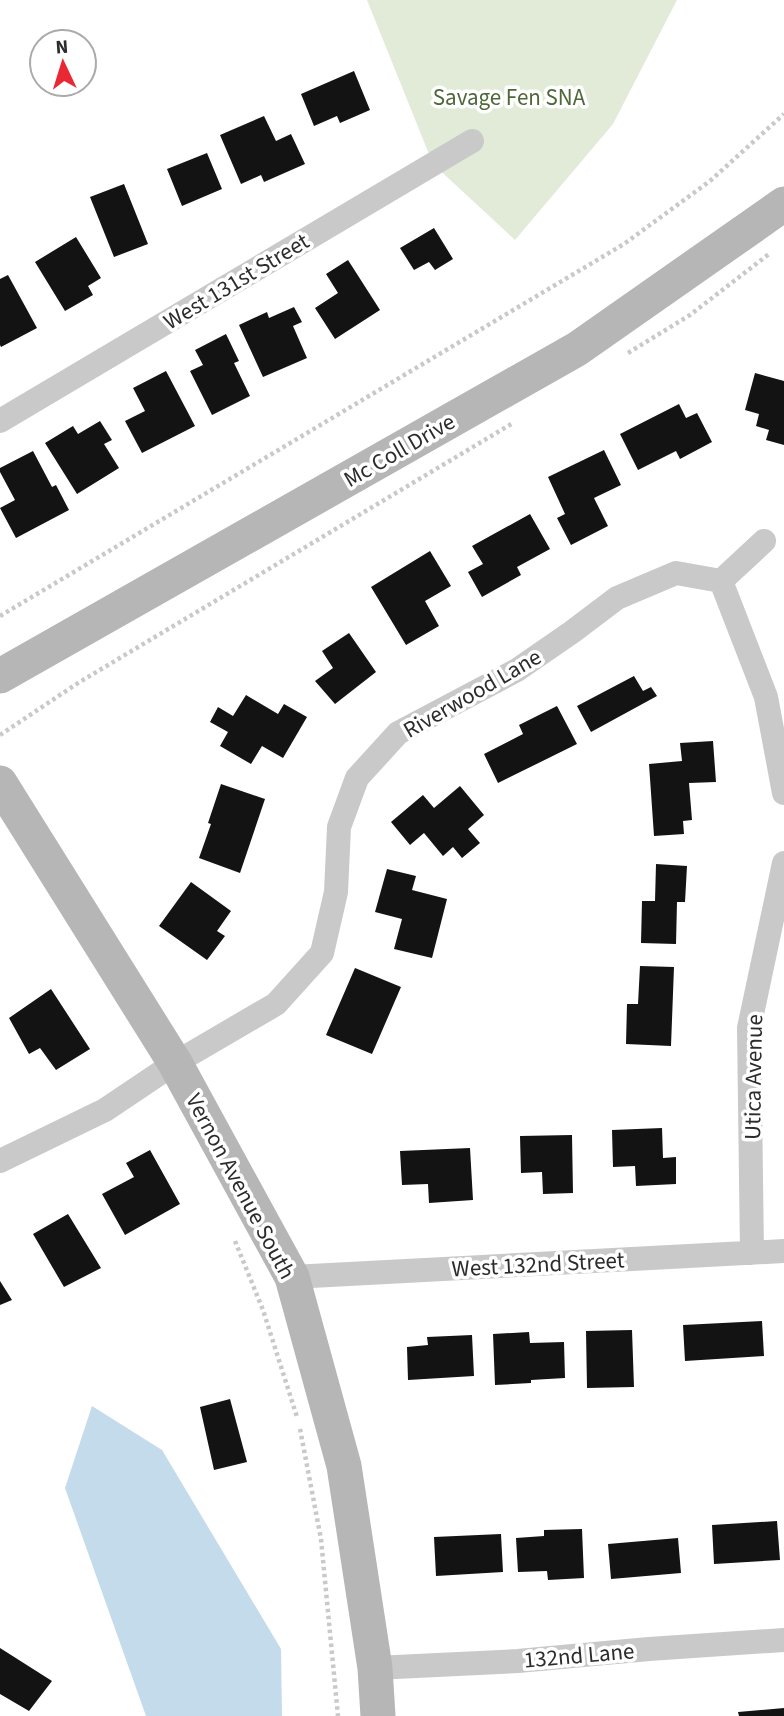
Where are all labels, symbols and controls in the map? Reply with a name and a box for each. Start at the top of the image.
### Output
north arrow [28,28,98,98]
text: N [55,34,69,61]
park label: Savage Fen SNA [433,81,586,114]
street label: West 131st Street [157,225,315,338]
street label: Mc Coll Drive [337,405,461,496]
street label: Riverwood Lane [397,640,548,746]
street label: Utica Avenue [736,1014,771,1140]
street label: Vernon Avenue South [178,1087,304,1285]
street label: West 132nd Street [451,1243,625,1286]
street label: 132nd Lane [522,1634,636,1677]

